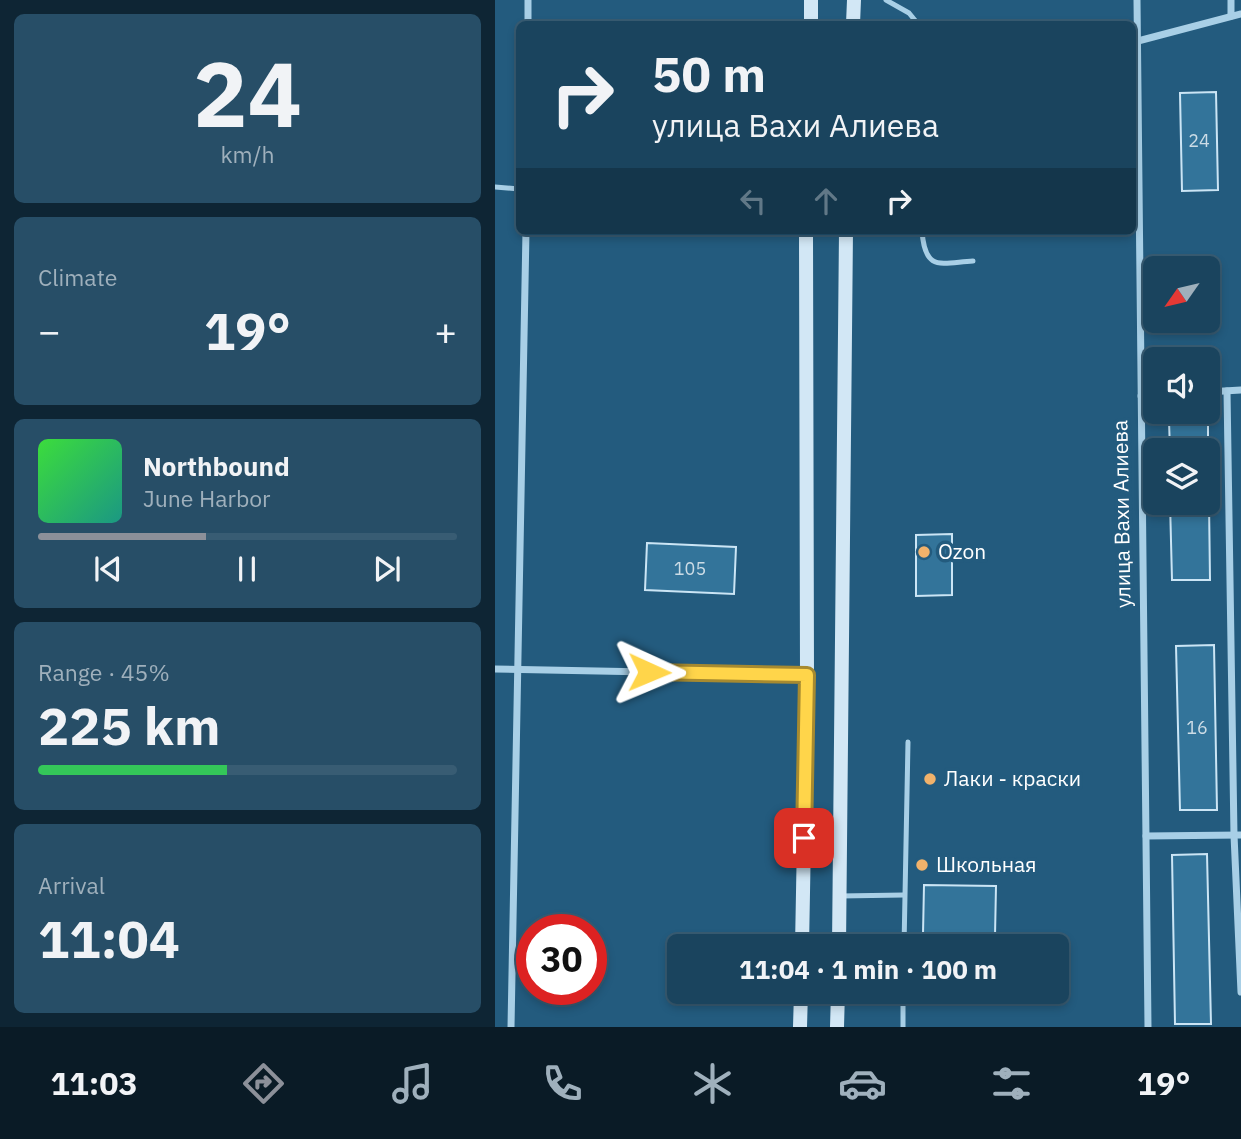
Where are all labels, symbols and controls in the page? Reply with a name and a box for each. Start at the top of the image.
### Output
text: 24 [193,34,302,152]
text: 50 m [652,42,766,105]
icon: right [537,49,628,140]
text: улица Вахи Алиева [652,104,939,146]
house number: 24 [1188,129,1210,152]
text: km/h [220,139,275,169]
icon: left [734,182,772,220]
icon: ahead [807,182,845,220]
icon: right [880,182,918,220]
north arrow [1143,256,1219,332]
map controls [1143,256,1220,515]
text: Climate [38,262,117,292]
text: 19° [204,297,291,364]
text: − [38,306,61,355]
text: + [434,306,457,355]
button: sound [1143,347,1220,424]
street label: улица Вахи Алиева [1105,420,1137,608]
button: layers [1143,438,1220,515]
text: Northbound [143,449,290,483]
text: June Harbor [143,483,271,513]
place label: Ozon [938,537,986,565]
marker: Ozon [916,544,932,560]
icon: previous [89,550,127,588]
icon: pause [228,550,266,588]
icon: next [368,550,406,588]
house number: 105 [674,557,706,580]
position arrow [612,635,686,709]
text: Range · 45% [38,657,170,687]
text: 225 km [38,692,220,759]
house number: 16 [1186,716,1208,739]
place label: Лаки - краски [944,764,1081,792]
marker: Лаки - краски [922,771,938,787]
pin [774,808,834,868]
icon: arrive [785,819,823,857]
place label: Школьная [936,850,1037,878]
marker: Школьная [914,857,930,873]
text: Arrival [38,870,105,900]
text: 11:04 [38,905,180,972]
speed limit sign: 30 [516,914,607,1005]
text: 11:04 · 1 min · 100 m [739,952,997,986]
icon: directions [239,1059,288,1108]
icon: music [388,1059,437,1108]
icon: phone [538,1059,587,1108]
icon: climate [688,1059,737,1108]
icon: car [838,1059,887,1108]
icon: filters [987,1059,1036,1108]
text: 11:03 [50,1062,138,1104]
text: 19° [1137,1062,1191,1104]

